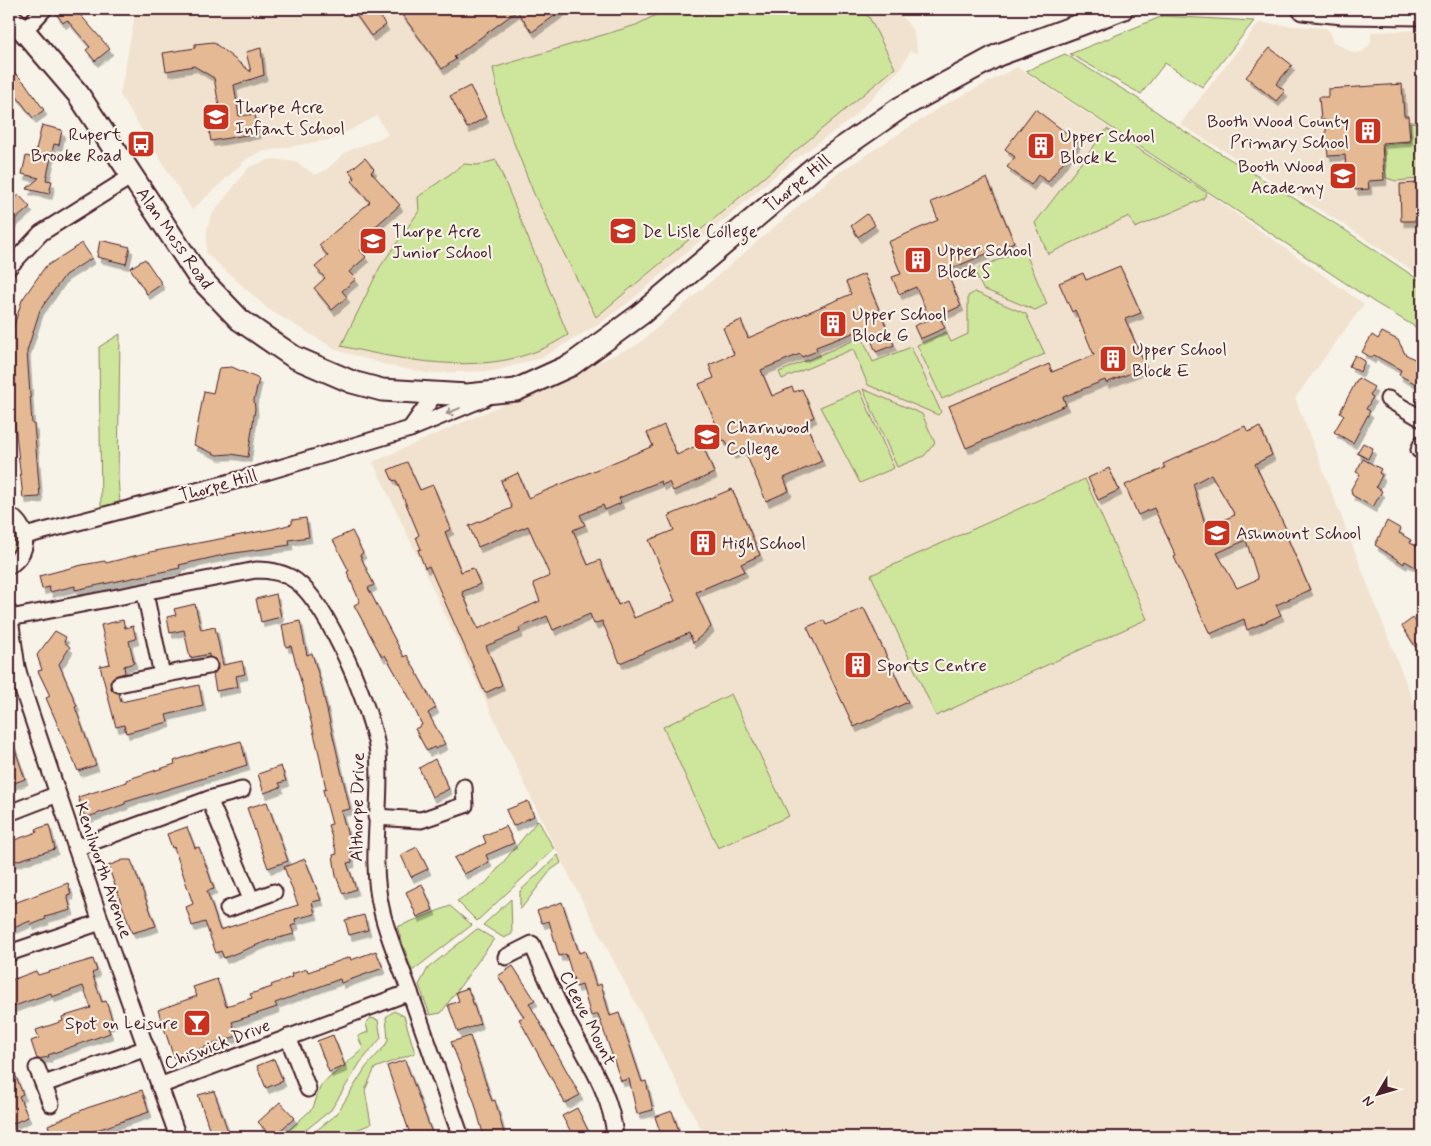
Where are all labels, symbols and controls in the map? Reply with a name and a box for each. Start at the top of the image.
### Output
place label: Thorpe Acre Infant School [235,96,345,141]
school or university icon: Thorpe Acre Infant School [201,102,231,132]
place label: Booth Wood County Primary School [1207,110,1349,155]
building icon: Booth Wood County Primary School [1353,116,1383,146]
place label: Rupert Brooke Road [31,123,122,168]
place label: Upper School Block K [1060,125,1155,170]
bus stop icon: Rupert Brooke Road [126,129,156,159]
building icon: Upper School Block K [1026,131,1056,161]
street label: Thorpe Hill [759,149,836,218]
place label: Booth Wood Academy [1238,155,1324,200]
school or university icon: Booth Wood Academy [1328,161,1358,191]
street label: Alan Moss Road [130,183,218,294]
school or university icon: De Lisle College [608,216,638,246]
place label: Thorpe Acre Junior School [392,220,492,265]
place label: De Lisle College [642,220,758,246]
school or university icon: Thorpe Acre Junior School [358,226,388,256]
place label: Upper School Block S [937,239,1032,284]
building icon: Upper School Block S [903,245,933,275]
place label: Upper School Block G [852,303,947,348]
building icon: Upper School Block G [818,309,848,339]
place label: Upper School Block E [1132,338,1227,383]
building icon: Upper School Block E [1098,344,1128,374]
one-way arrow [446,407,461,416]
place label: Charnwood College [726,416,809,461]
school or university icon: Charnwood College [692,422,722,452]
street label: Thorpe Hill [176,464,260,508]
school or university icon: Ashmount School [1202,518,1232,548]
place label: Ashmount School [1236,522,1361,546]
building icon: High School [688,528,718,558]
place label: High School [722,532,806,558]
building icon: Sports Centre [843,650,873,680]
place label: Sports Centre [877,654,987,678]
street label: Althorpe Drive [345,752,371,862]
street label: Kenilworth Avenue [68,799,138,942]
street label: Cleeve Mount [553,967,621,1070]
bar icon: Spot on Leisure [182,1008,212,1038]
place label: Spot on Leisure [65,1012,178,1036]
street label: Chiswick Drive [161,1014,274,1076]
north arrow [1354,1068,1404,1118]
text: N [1359,1092,1379,1111]

